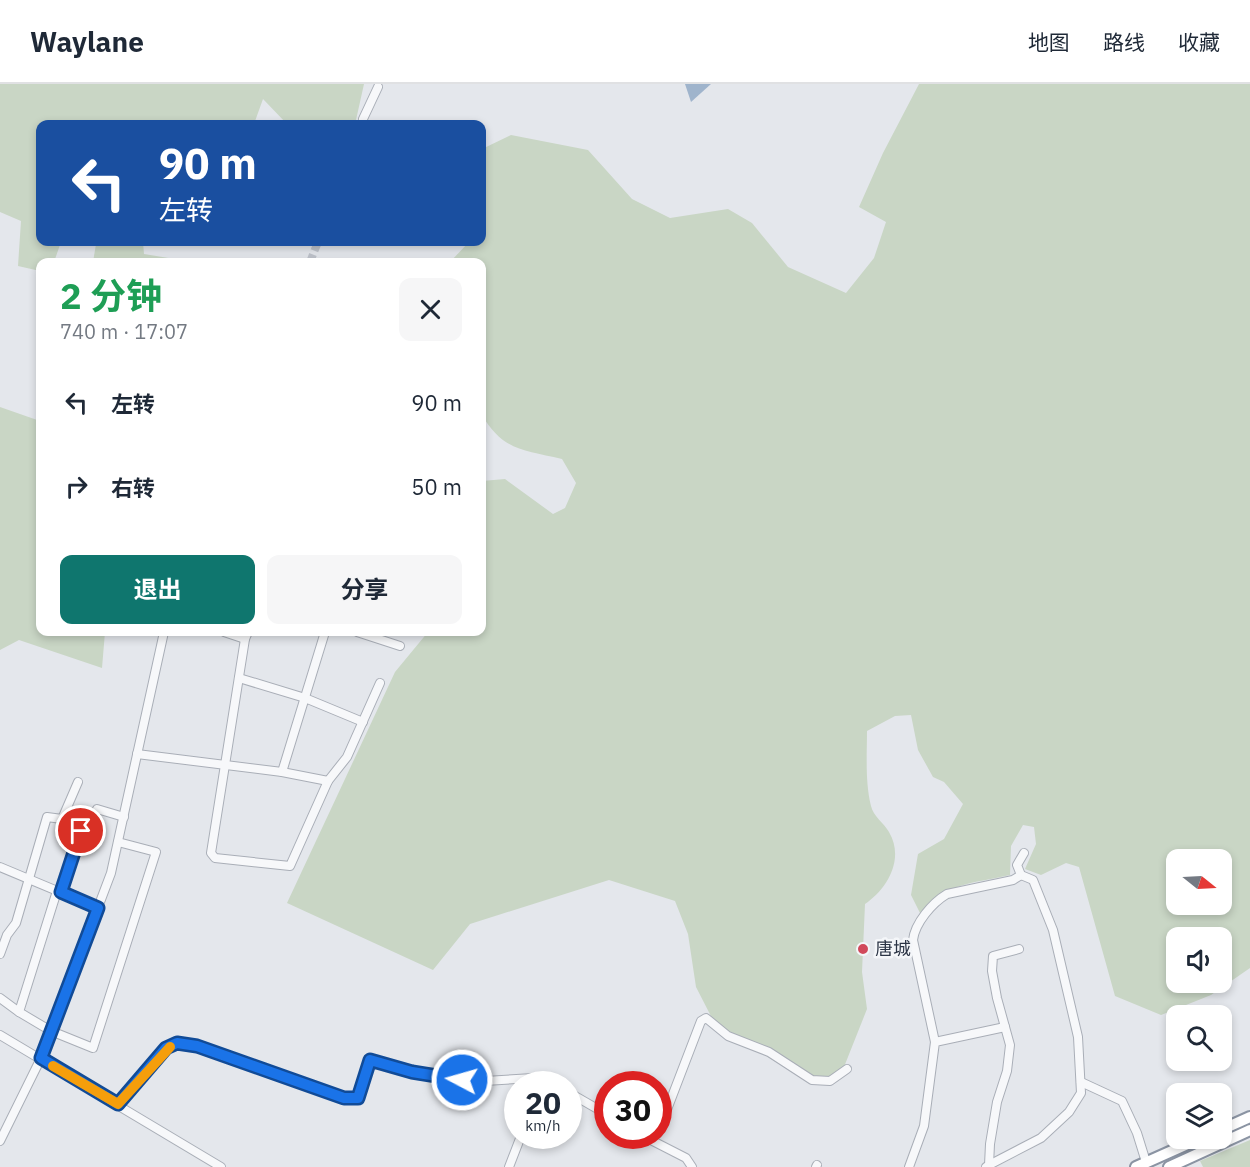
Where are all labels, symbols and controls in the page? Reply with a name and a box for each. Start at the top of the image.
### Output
text: Waylane [30,23,144,60]
text: 地图 [1028,28,1070,56]
text: 路线 [1103,28,1145,56]
text: 收藏 [1178,28,1220,56]
text: 90 m [159,136,257,191]
icon: left [60,144,138,222]
text: 左转 [159,192,213,227]
text: 2 分钟 [60,272,162,319]
button: close [399,278,462,341]
text: 740 m · 17:07 [60,318,188,345]
icon: left [60,386,93,419]
text: 90 m [411,388,462,417]
text: 左转 [111,389,155,418]
icon: right [60,470,93,503]
text: 50 m [411,472,462,501]
text: 右转 [111,473,155,502]
button: 退出 [60,555,255,624]
button: 分享 [267,555,462,624]
pin [55,805,106,856]
icon: arrive [64,814,97,847]
north arrow [1166,849,1232,915]
map controls [1166,849,1232,1149]
button: sound [1166,927,1232,993]
place label: 唐城 [875,937,911,960]
marker: 唐城 [856,942,870,956]
button: search [1166,1005,1232,1071]
position arrow [430,1048,494,1112]
speed limit sign: 30 [594,1071,672,1149]
text: 20 [525,1083,561,1122]
button: layers [1166,1083,1232,1149]
text: km/h [525,1116,561,1135]

